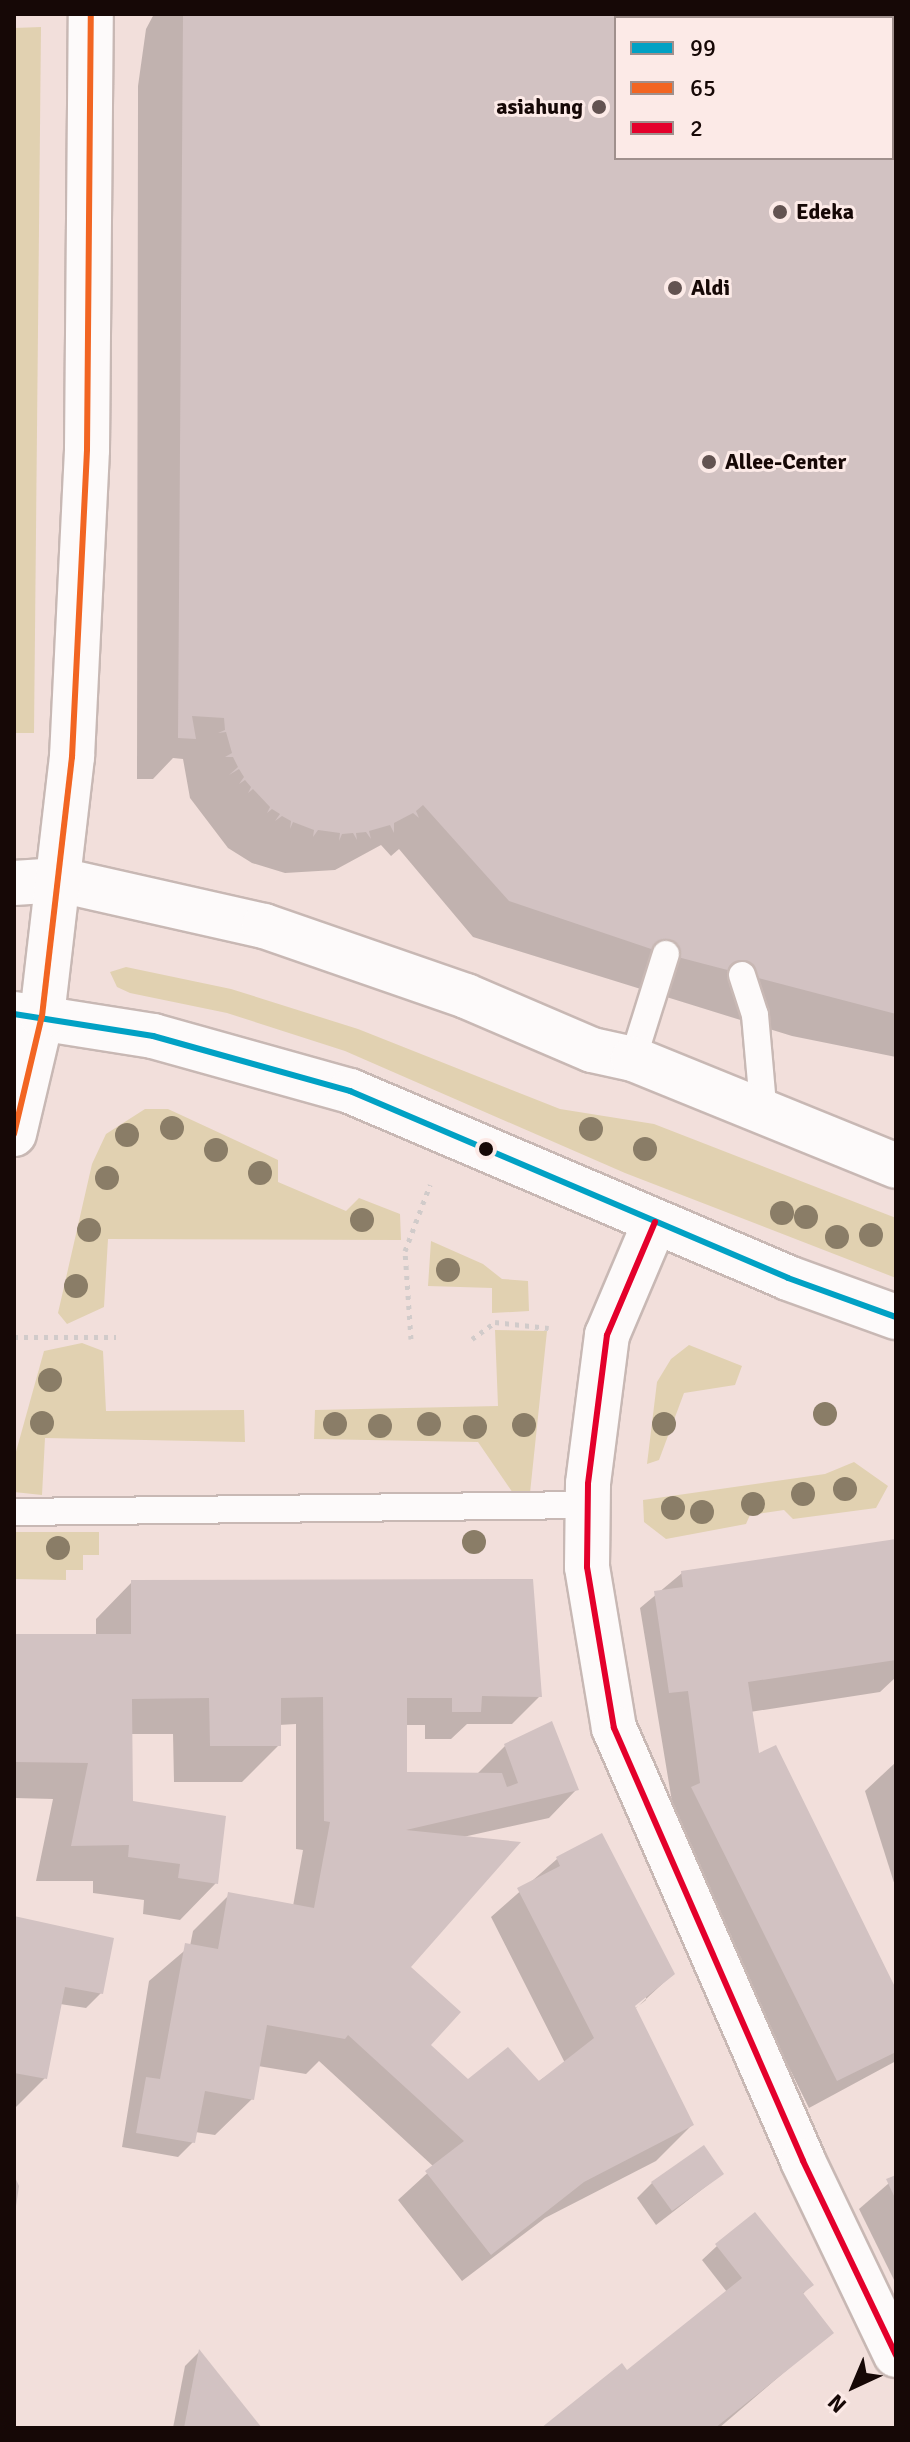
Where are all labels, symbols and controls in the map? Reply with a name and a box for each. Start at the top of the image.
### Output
legend [614,16,894,160]
text: 99 [690,33,716,63]
text: 65 [690,73,716,103]
place label: asiahung [496,94,583,120]
marker: asiahung [590,98,608,116]
text: 2 [690,113,703,143]
place label: Edeka [796,199,854,225]
marker: Edeka [771,203,789,221]
place label: Aldi [691,275,730,301]
marker: Aldi [666,279,684,297]
place label: Allee-Center [725,449,846,475]
marker: Allee-Center [700,453,718,471]
unlabelled marker [478,1141,494,1157]
north arrow [814,2346,894,2426]
text: N [822,2389,852,2419]

